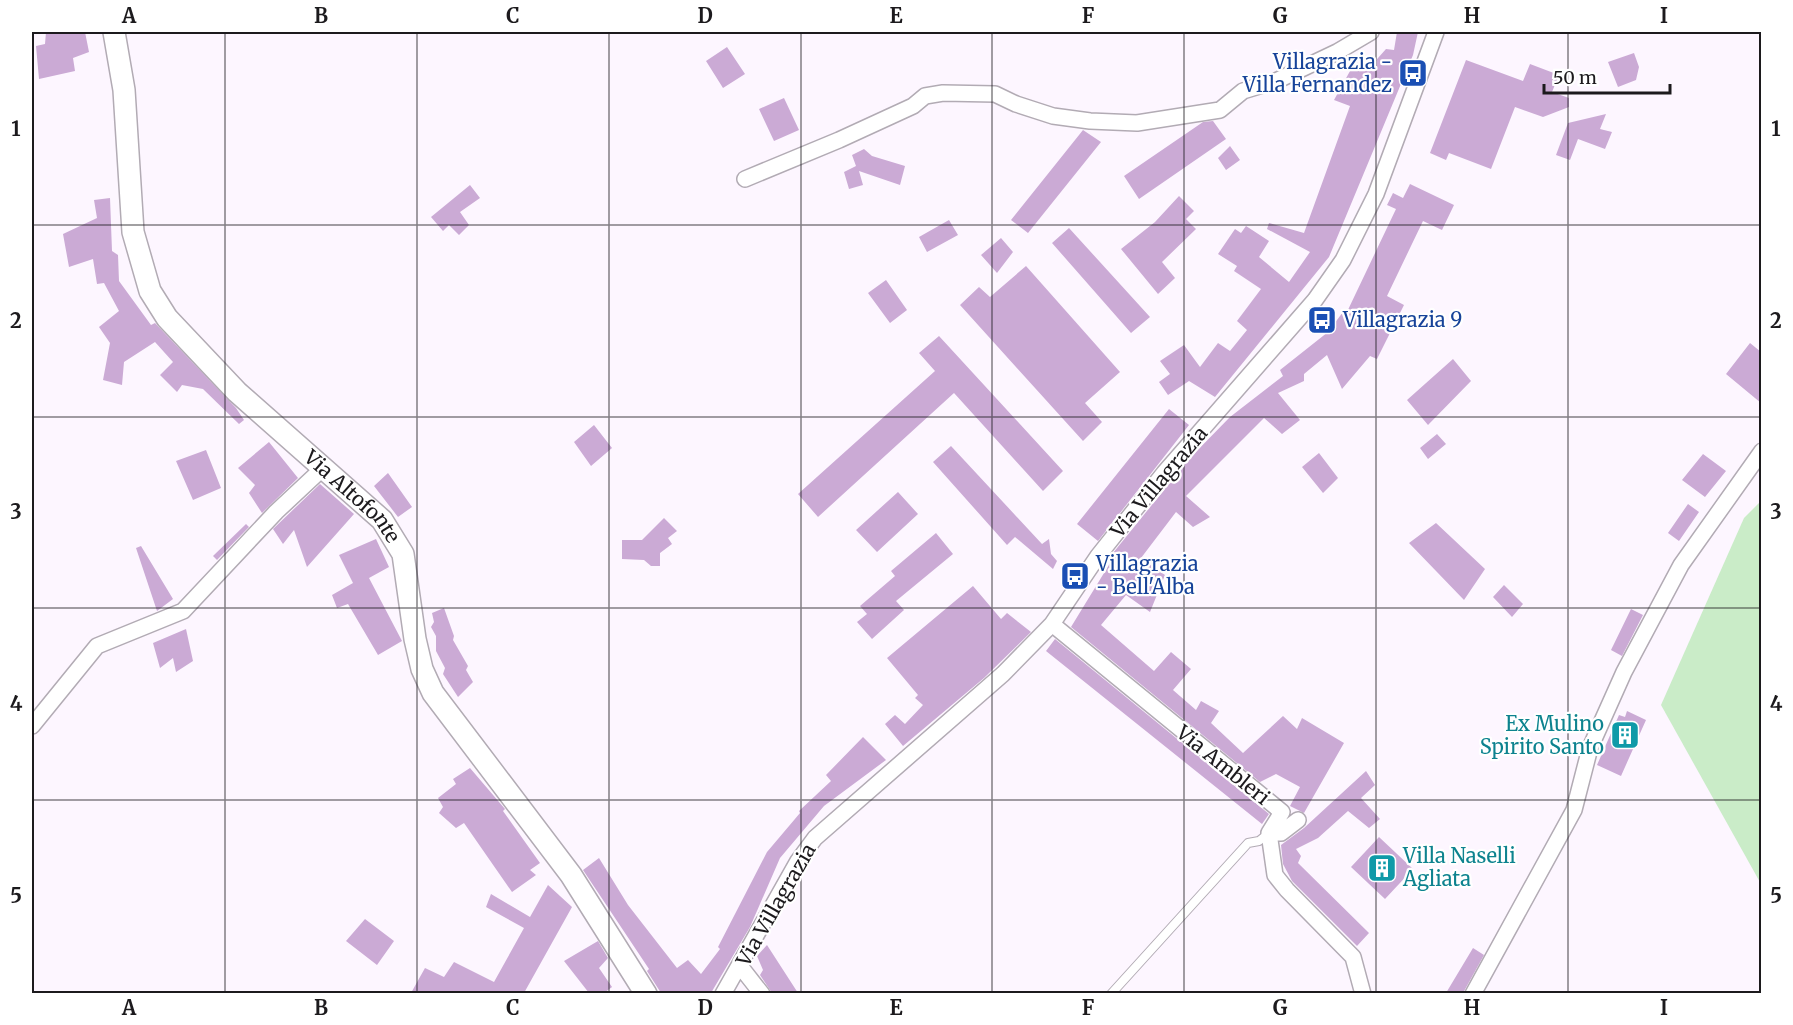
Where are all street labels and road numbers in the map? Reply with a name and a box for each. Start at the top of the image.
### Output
street label: Via Villagrazia [1104,421,1213,543]
street label: Via Altofonte [298,444,406,547]
street label: Via Ambleri [1171,719,1275,810]
street label: Via Villagrazia [730,839,821,971]

